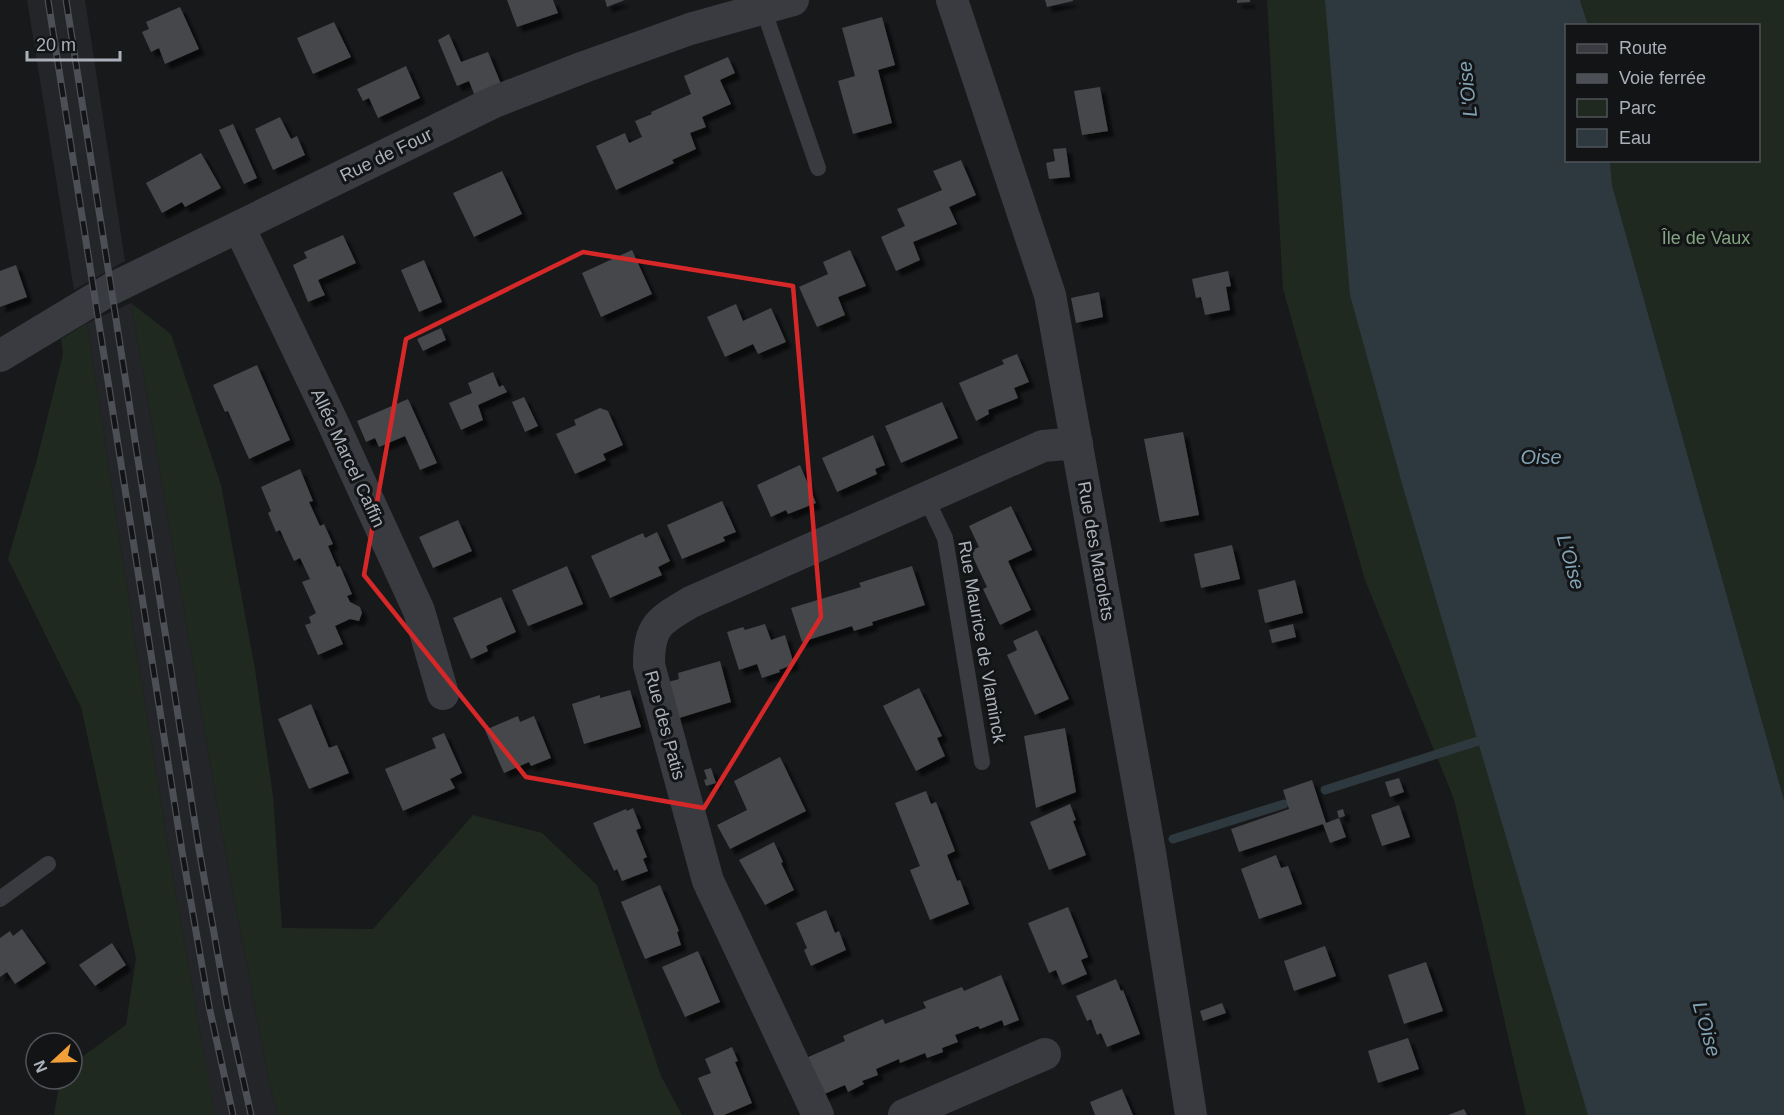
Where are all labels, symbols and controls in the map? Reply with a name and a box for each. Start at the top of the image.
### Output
scale bar [27,24,120,62]
legend [1565,24,1760,162]
text: 20 m [36,35,76,55]
text: Route [1619,38,1667,58]
water label: L'Oise [1453,60,1481,118]
text: Voie ferrée [1619,68,1706,88]
text: Parc [1619,98,1656,118]
street label: Rue de Four [337,124,435,186]
text: Eau [1619,128,1651,148]
park label: Île de Vaux [1661,228,1750,248]
street label: Allée Marcel Caffin [307,385,389,531]
water label: Oise [1520,446,1562,468]
street label: Rue des Marolets [1074,480,1118,622]
water label: L'Oise [1553,532,1589,592]
street label: Rue Maurice de Vlaminck [954,539,1010,746]
street label: Rue des Patis [641,668,689,782]
water label: L'Oise [1689,999,1725,1059]
north arrow [24,1031,84,1091]
text: N [31,1058,51,1075]

